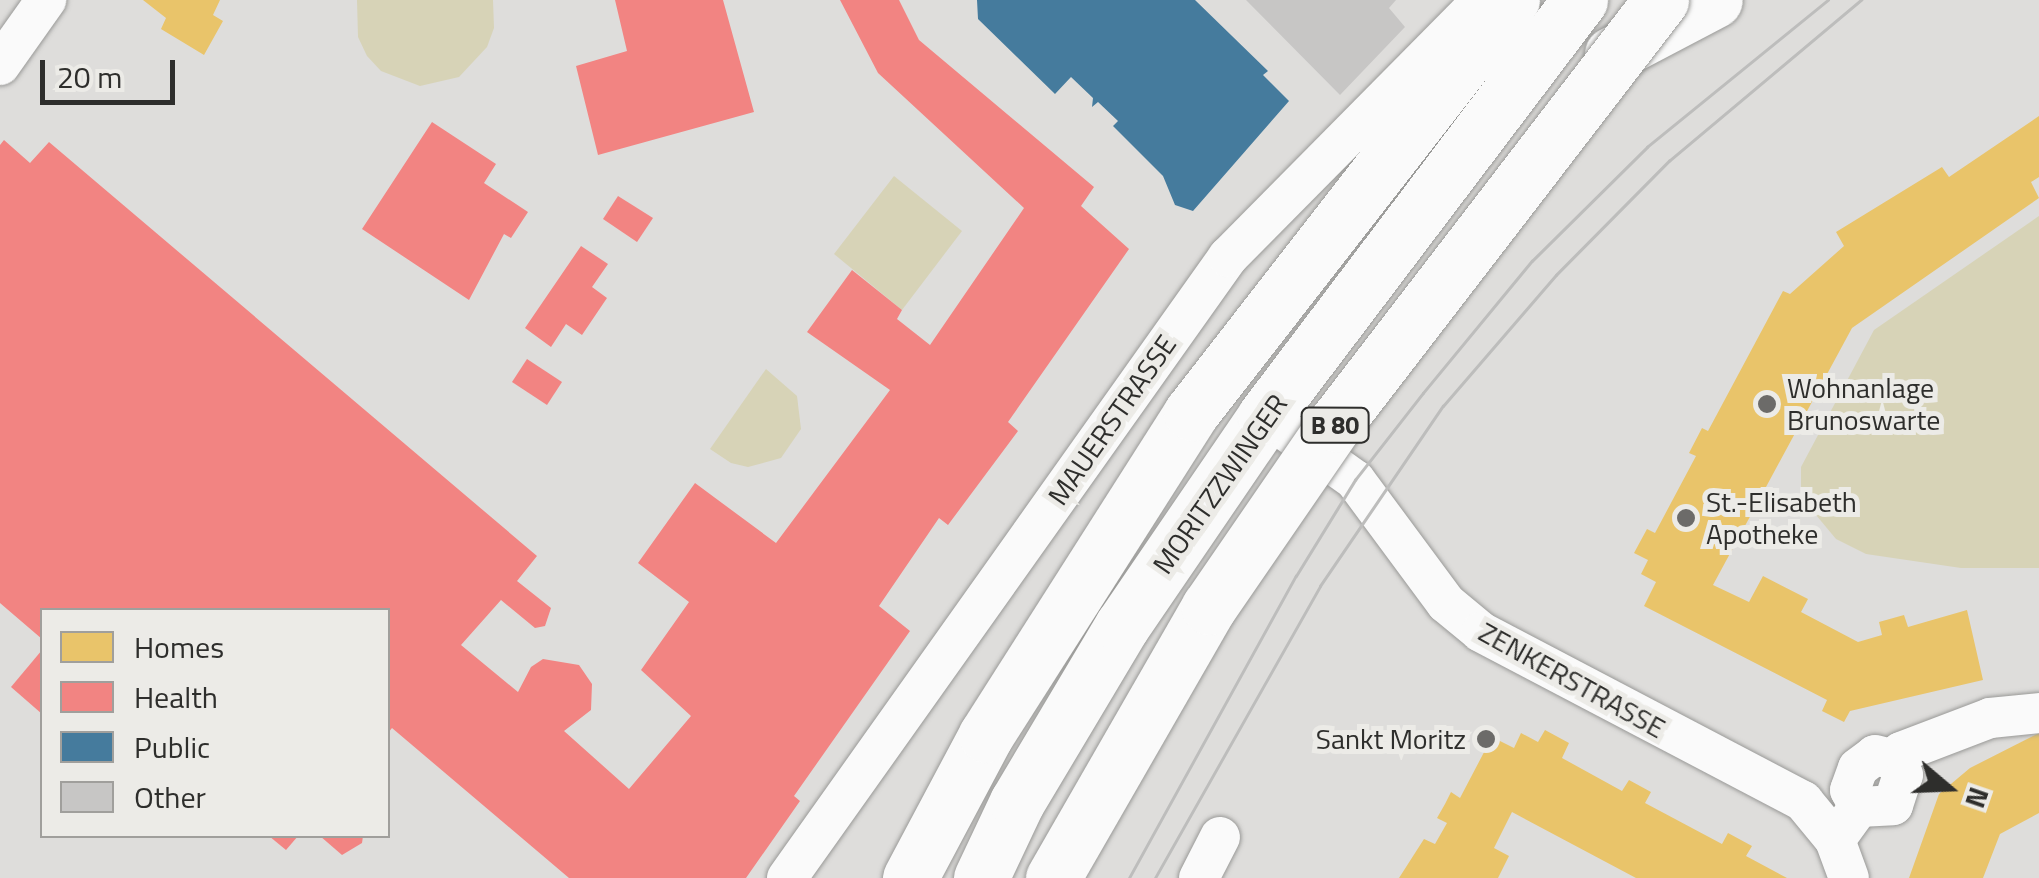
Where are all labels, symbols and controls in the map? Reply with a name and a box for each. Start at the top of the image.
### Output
scale bar [45,40,180,102]
text: 20 m [57,54,122,100]
street label: MAUERSTRASSE [1041,328,1183,512]
place label: Wohnanlage Brunoswarte [1787,371,1940,437]
street label: MORITZZWINGER [1146,388,1294,580]
marker: Wohnanlage Brunoswarte [1756,393,1778,415]
road number: B 80 [1300,405,1370,445]
place label: St.-Elisabeth Apotheke [1706,485,1857,551]
marker: St.-Elisabeth Apotheke [1675,507,1697,529]
legend [40,608,390,838]
street label: ZENKERSTRASSE [1473,615,1671,745]
text: Homes [134,624,224,670]
text: Health [134,674,218,720]
place label: Sankt Moritz [1316,722,1466,756]
text: Public [134,724,210,770]
marker: Sankt Moritz [1475,728,1497,750]
north arrow [1899,738,1999,838]
text: Other [134,774,206,820]
text: N [1954,782,2001,814]

